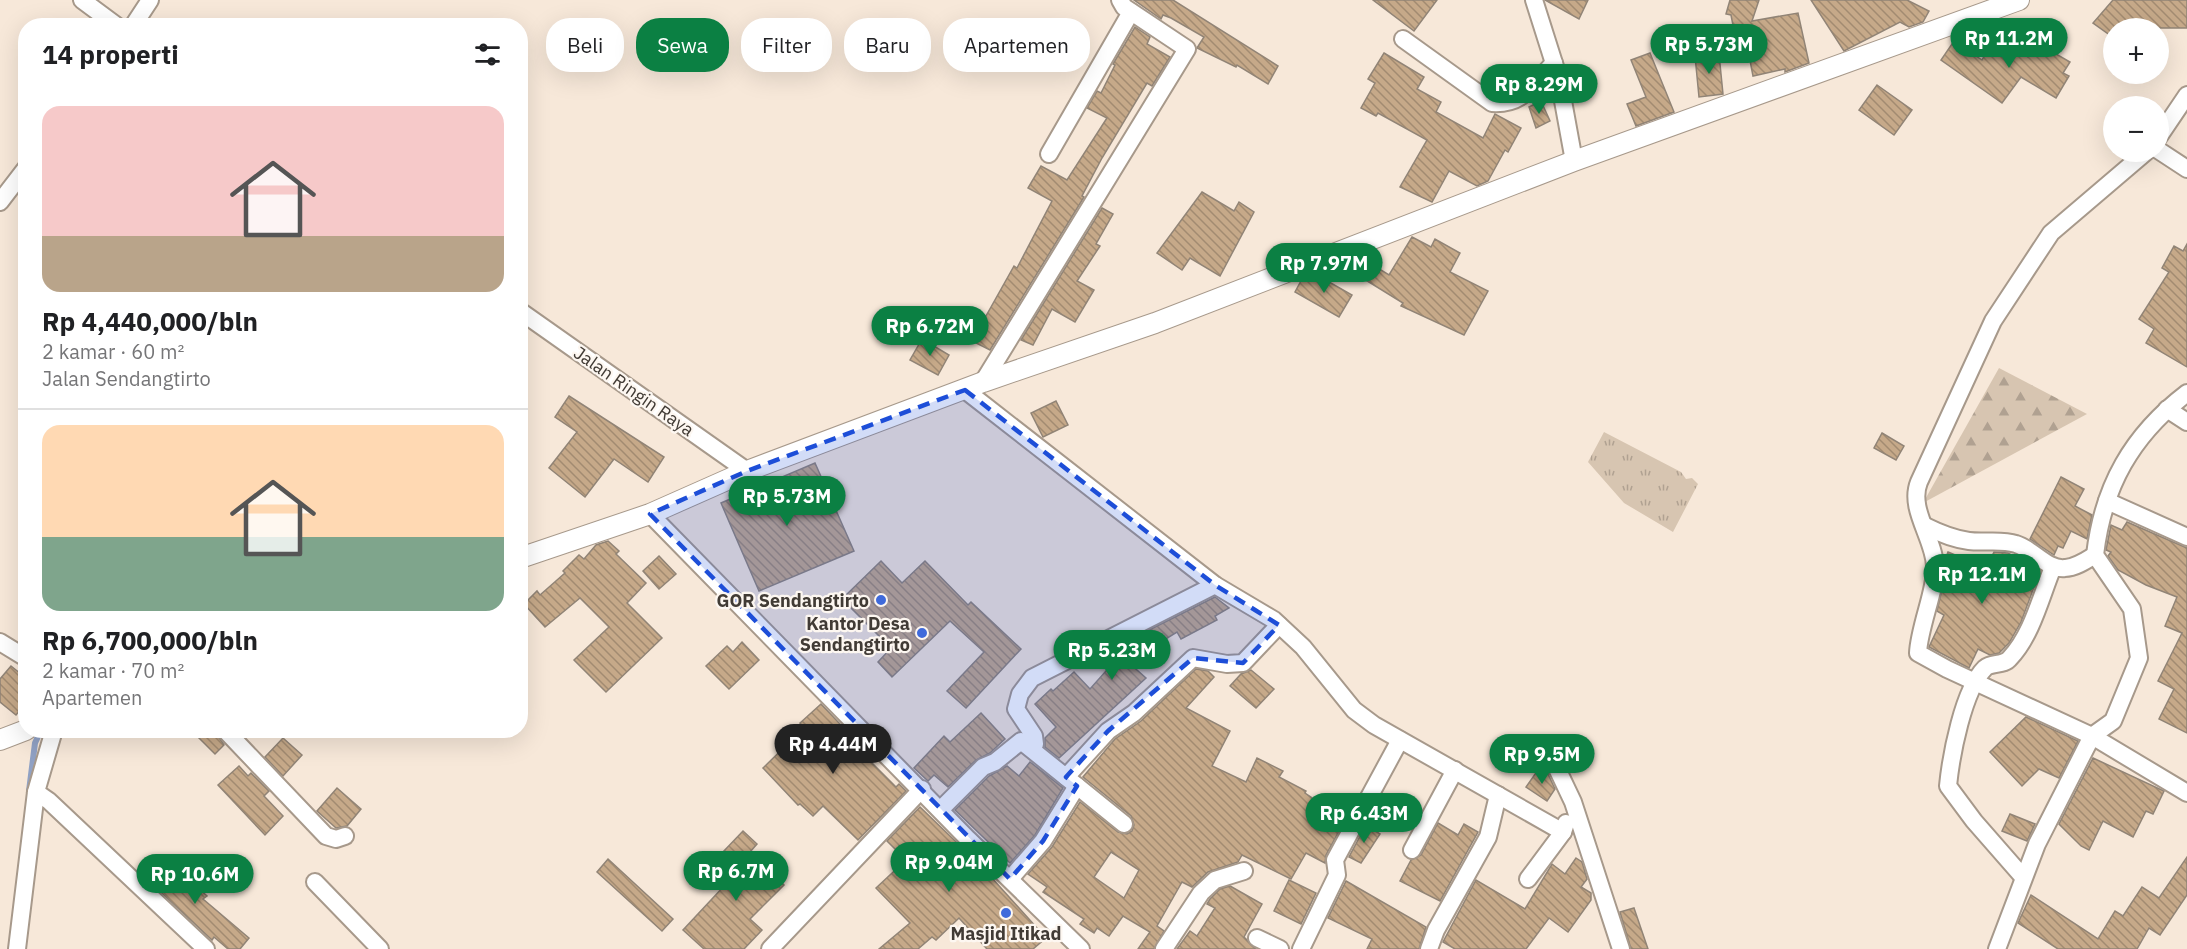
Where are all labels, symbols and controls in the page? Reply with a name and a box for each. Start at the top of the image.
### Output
chip: Beli [546,18,624,72]
chip: Sewa [636,18,729,72]
chip: Filter [741,18,832,72]
chip: Baru [844,18,931,72]
chip: Apartemen [943,18,1090,72]
pin: Rp 11.2M [1947,18,2071,69]
map controls [2103,18,2169,162]
button: + [2103,18,2169,84]
pin: Rp 5.73M [1647,24,1771,75]
text: Rp 11.2M [1965,24,2053,51]
text: Rp 5.73M [1665,30,1753,57]
text: 14 properti [42,37,179,71]
icon: filters [471,38,504,71]
pin: Rp 8.29M [1477,64,1601,115]
text: Rp 8.29M [1495,70,1583,97]
button: − [2103,96,2169,162]
icon: home [219,145,327,253]
pin: Rp 7.97M [1262,243,1386,294]
text: Rp 7.97M [1280,249,1368,276]
text: Rp 4,440,000/bln [42,304,258,338]
pin: Rp 6.72M [868,306,992,357]
text: Rp 6.72M [886,312,974,339]
text: 2 kamar · 60 m² [42,338,184,365]
street label: Jalan Ringin Raya [569,341,699,441]
text: Jalan Sendangtirto [42,365,211,392]
icon: home [219,464,327,572]
pin: Rp 5.73M [725,476,849,527]
text: Rp 5.73M [743,482,831,509]
pin: Rp 12.1M [1920,554,2044,605]
text: Rp 12.1M [1938,560,2026,587]
place label: GOR Sendangtirto [717,589,869,612]
marker: GOR Sendangtirto [874,593,888,607]
place label: Kantor Desa Sendangtirto [800,612,910,656]
text: Rp 6,700,000/bln [42,623,258,657]
marker: Kantor Desa Sendangtirto [915,626,929,640]
pin: Rp 5.23M [1050,630,1174,681]
text: Rp 5.23M [1068,636,1156,663]
text: 2 kamar · 70 m² [42,657,184,684]
text: Apartemen [42,684,142,711]
pin: Rp 4.44M [771,724,895,775]
text: Rp 4.44M [789,730,877,757]
pin: Rp 9.5M [1487,734,1597,785]
text: Rp 9.5M [1504,740,1580,767]
pin: Rp 6.43M [1302,793,1426,844]
text: Rp 6.43M [1320,799,1408,826]
pin: Rp 9.04M [887,842,1011,893]
text: Rp 9.04M [905,848,993,875]
pin: Rp 6.7M [681,851,791,902]
pin: Rp 10.6M [133,854,257,905]
text: Rp 6.7M [698,857,774,884]
text: Rp 10.6M [151,860,239,887]
marker: Masjid Itikad [999,906,1013,920]
place label: Masjid Itikad [951,922,1061,945]

